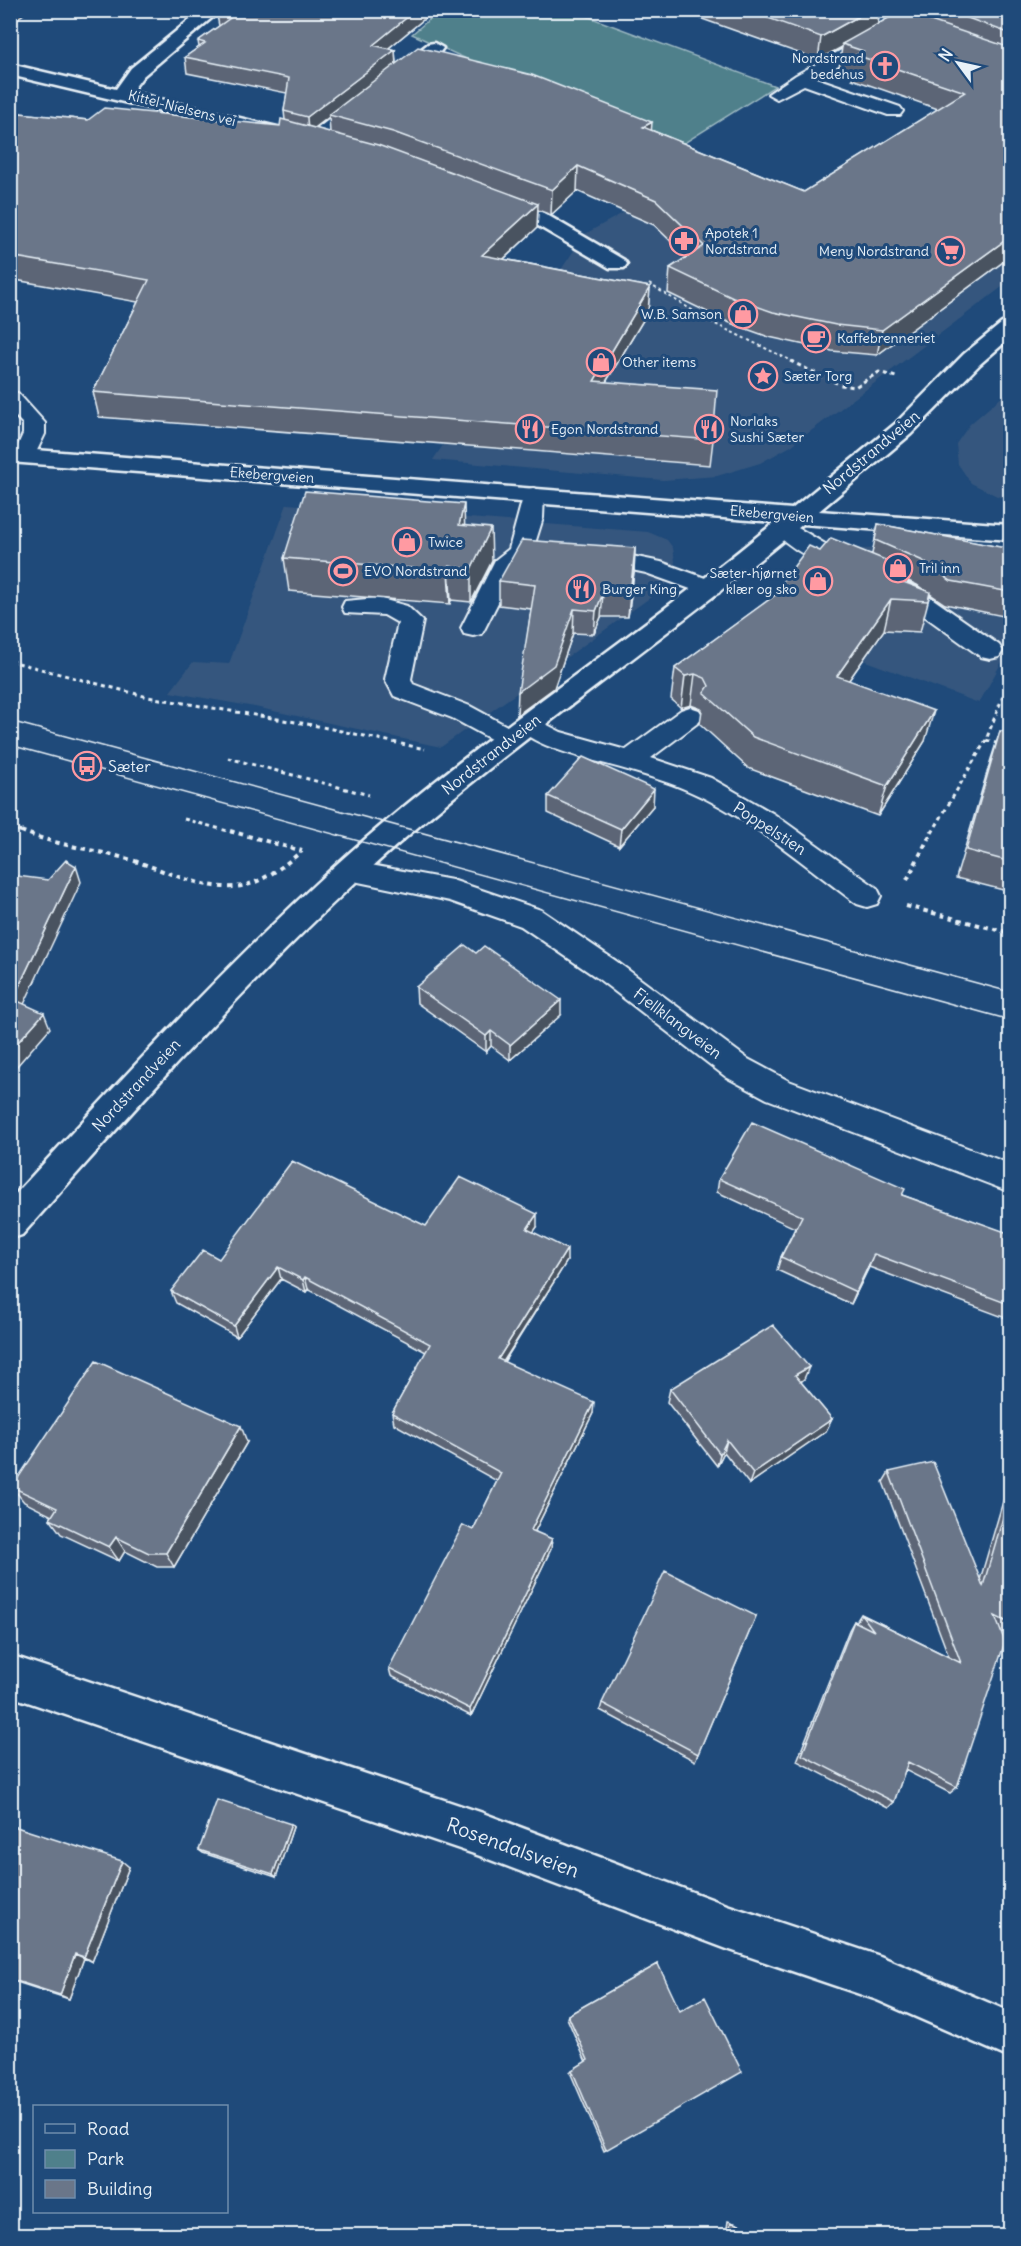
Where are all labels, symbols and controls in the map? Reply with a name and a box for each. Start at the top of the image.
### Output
north arrow [928,33,988,93]
text: N [934,45,957,65]
place label: Nordstrand bedehus [792,49,864,83]
church icon: Nordstrand bedehus [869,50,901,82]
street label: Kittel-Nielsens vei [126,86,238,130]
place label: Apotek 1 Nordstrand [705,224,777,258]
pharmacy icon: Apotek 1 Nordstrand [668,225,700,257]
supermarket icon: Meny Nordstrand [934,235,966,267]
place label: Meny Nordstrand [819,242,929,260]
shop icon: W.B. Samson [727,298,759,330]
place label: W.B. Samson [641,305,722,323]
cafe icon: Kaffebrenneriet [800,322,832,354]
place label: Kaffebrenneriet [837,329,936,347]
shop icon: Other items [585,346,617,378]
place label: Other items [622,353,696,371]
place icon: Sæter Torg [747,360,779,392]
place label: Sæter Torg [784,367,852,385]
street label: Nordstrandveien [818,406,924,498]
place label: Norlaks Sushi Sæter [730,412,804,446]
restaurant icon: Egon Nordstrand [514,413,546,445]
restaurant icon: Norlaks Sushi Sæter [693,413,725,445]
place label: Egon Nordstrand [551,420,658,438]
street label: Ekebergveien [229,463,315,487]
street label: Ekebergveien [729,501,815,527]
shop icon: Twice [391,526,423,558]
place label: Twice [428,533,463,551]
shop icon: Tril inn [882,552,914,584]
sports icon: EVO Nordstrand [327,555,359,587]
place label: Tril inn [919,559,960,577]
place label: EVO Nordstrand [364,562,467,580]
place label: Sæter-hjørnet klær og sko [710,564,797,598]
shop icon: Sæter-hjørnet klær og sko [802,565,834,597]
restaurant icon: Burger King [565,573,597,605]
place label: Burger King [602,580,677,598]
street label: Nordstrandveien [437,709,545,799]
bus stop icon: Sæter [71,750,103,782]
place label: Sæter [108,756,151,776]
street label: Poppelstien [730,797,810,859]
street label: Fjellklangveien [630,983,726,1063]
street label: Nordstrandveien [88,1034,184,1136]
street label: Rosendalsveien [443,1811,583,1883]
legend [33,2105,228,2213]
text: Road [87,2117,130,2140]
text: Park [87,2147,124,2170]
text: Building [87,2177,152,2200]

